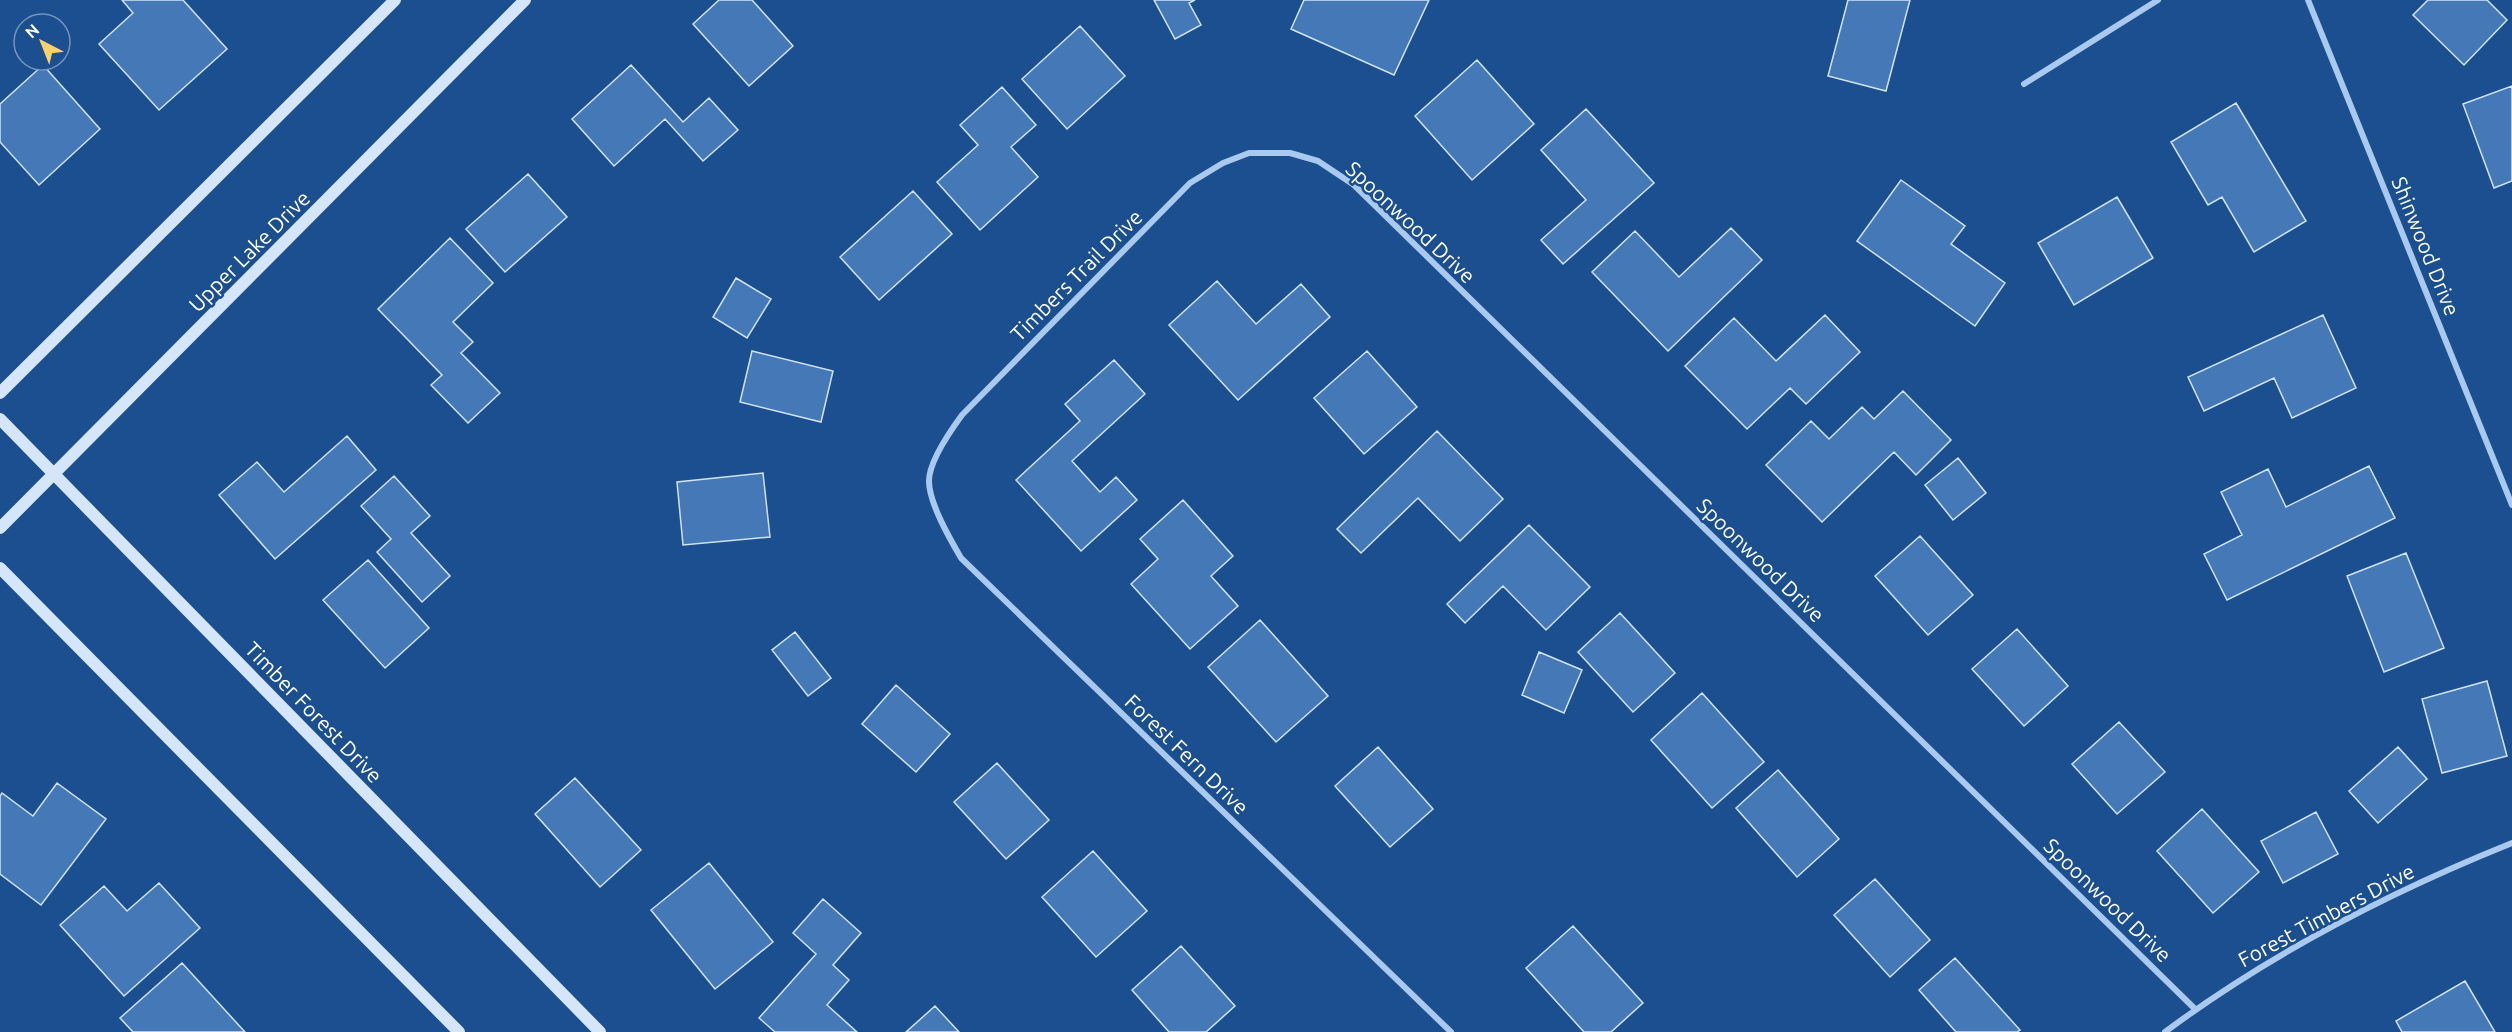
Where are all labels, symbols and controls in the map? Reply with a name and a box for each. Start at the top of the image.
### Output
north arrow [12,12,72,72]
text: N [22,20,42,42]
street label: Spoonwood Drive [1342,156,1480,288]
street label: Shinwood Drive [2387,173,2465,319]
street label: Upper Lake Drive [184,186,314,316]
street label: Timbers Trail Drive [1005,204,1147,346]
street label: Spoonwood Drive [1692,493,1830,627]
street label: Timber Forest Drive [241,637,387,787]
street label: Forest Fern Drive [1120,689,1254,819]
street label: Spoonwood Drive [2039,833,2177,967]
street label: Forest Timbers Drive [2234,858,2418,972]

